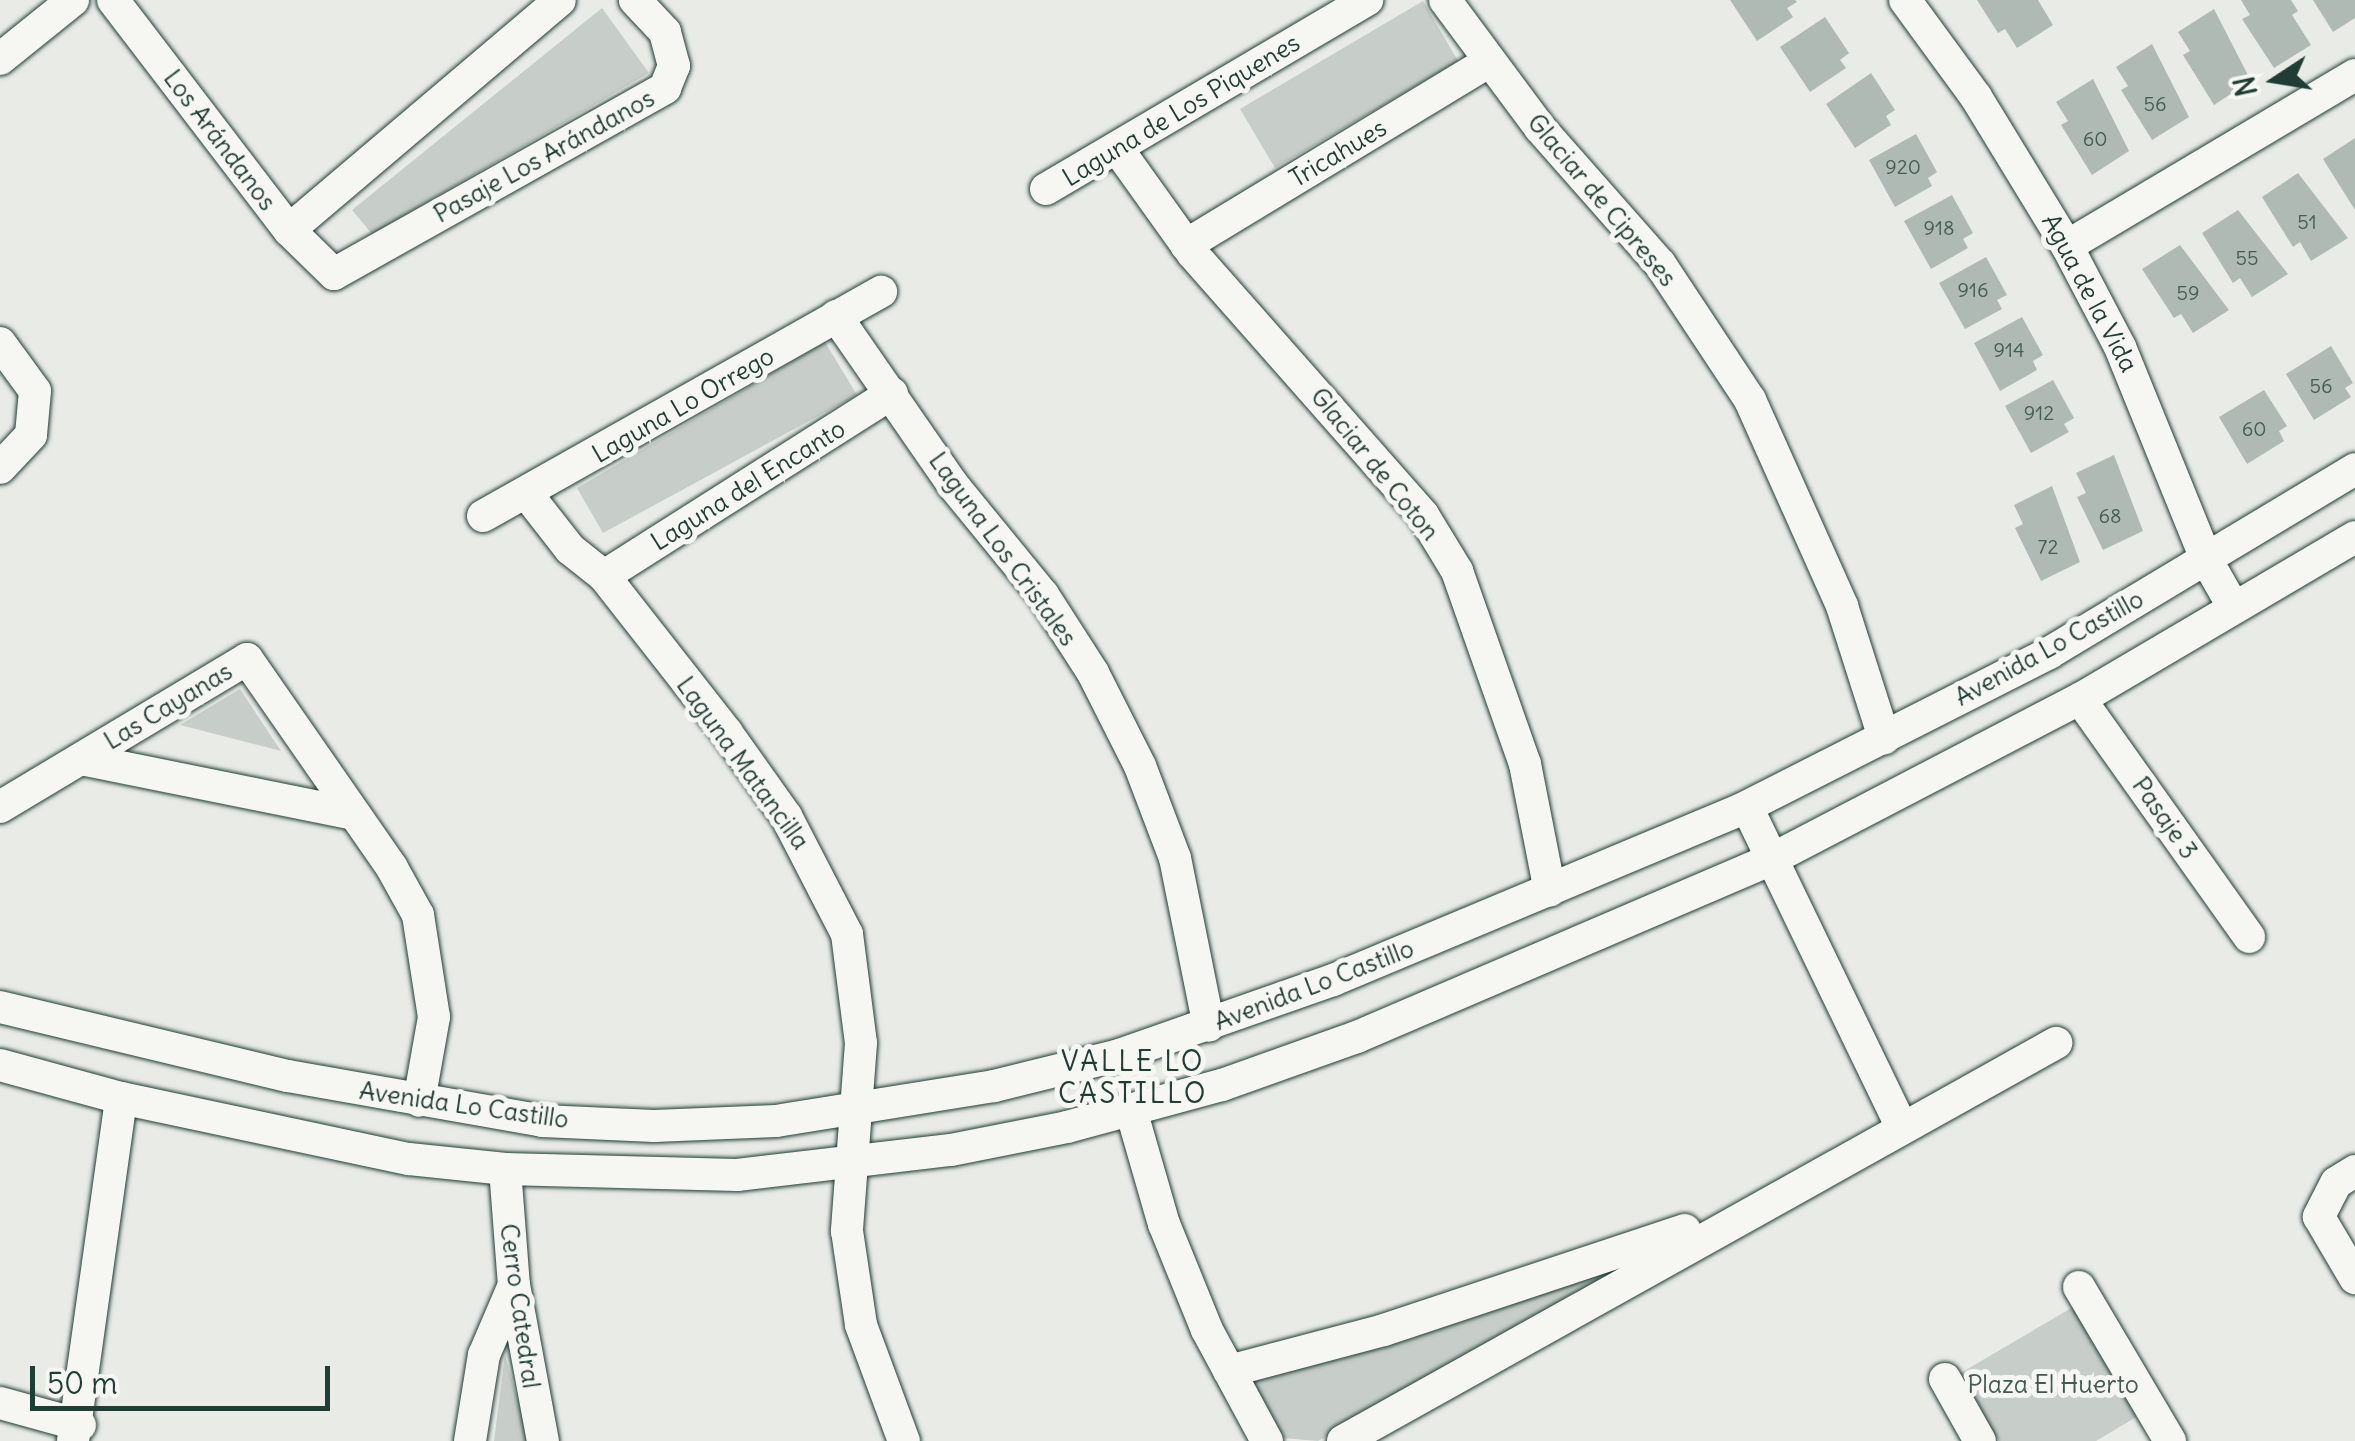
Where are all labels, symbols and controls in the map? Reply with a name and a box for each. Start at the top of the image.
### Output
street label: Laguna de Los Piquenes [1057,27,1305,193]
north arrow [2225,30,2325,130]
street label: Los Arándanos [157,64,283,216]
text: N [2226,73,2265,99]
street label: Pasaje Los Arándanos [428,83,660,229]
house number: 56 [2143,91,2167,115]
street label: Glaciar de Cipreses [1521,108,1683,292]
street label: Tricahues [1284,112,1392,194]
house number: 60 [2083,126,2107,150]
house number: 920 [1885,154,1921,178]
street label: Agua de la Vida [2036,209,2144,377]
house number: 51 [2297,209,2317,233]
house number: 918 [1924,215,1954,239]
house number: 55 [2236,245,2258,269]
house number: 916 [1958,277,1988,301]
house number: 59 [2177,280,2199,304]
house number: 914 [1994,337,2024,361]
street label: Laguna Lo Orrego [587,341,779,469]
house number: 56 [2309,373,2333,397]
street label: Glaciar de Coton [1304,382,1446,546]
house number: 912 [2024,400,2054,424]
street label: Laguna del Encanto [645,413,851,557]
house number: 60 [2242,416,2266,440]
street label: Laguna Los Cristales [923,446,1083,652]
house number: 68 [2098,503,2122,527]
house number: 72 [2038,534,2058,558]
street label: Avenida Lo Castillo [1949,584,2149,712]
street label: Las Cayanas [99,656,237,756]
street label: Laguna Matancilla [670,671,816,855]
street label: Pasaje 3 [2126,771,2204,865]
street label: Avenida Lo Castillo [1210,933,1418,1037]
district label: VALLE LO CASTILLO [1058,1044,1208,1110]
street label: Avenida Lo Castillo [357,1075,571,1135]
street label: Cerro Catedral [494,1222,546,1390]
scale bar [35,1346,335,1408]
text: 50 m [47,1364,117,1402]
park label: Plaza El Huerto [1967,1369,2139,1399]

